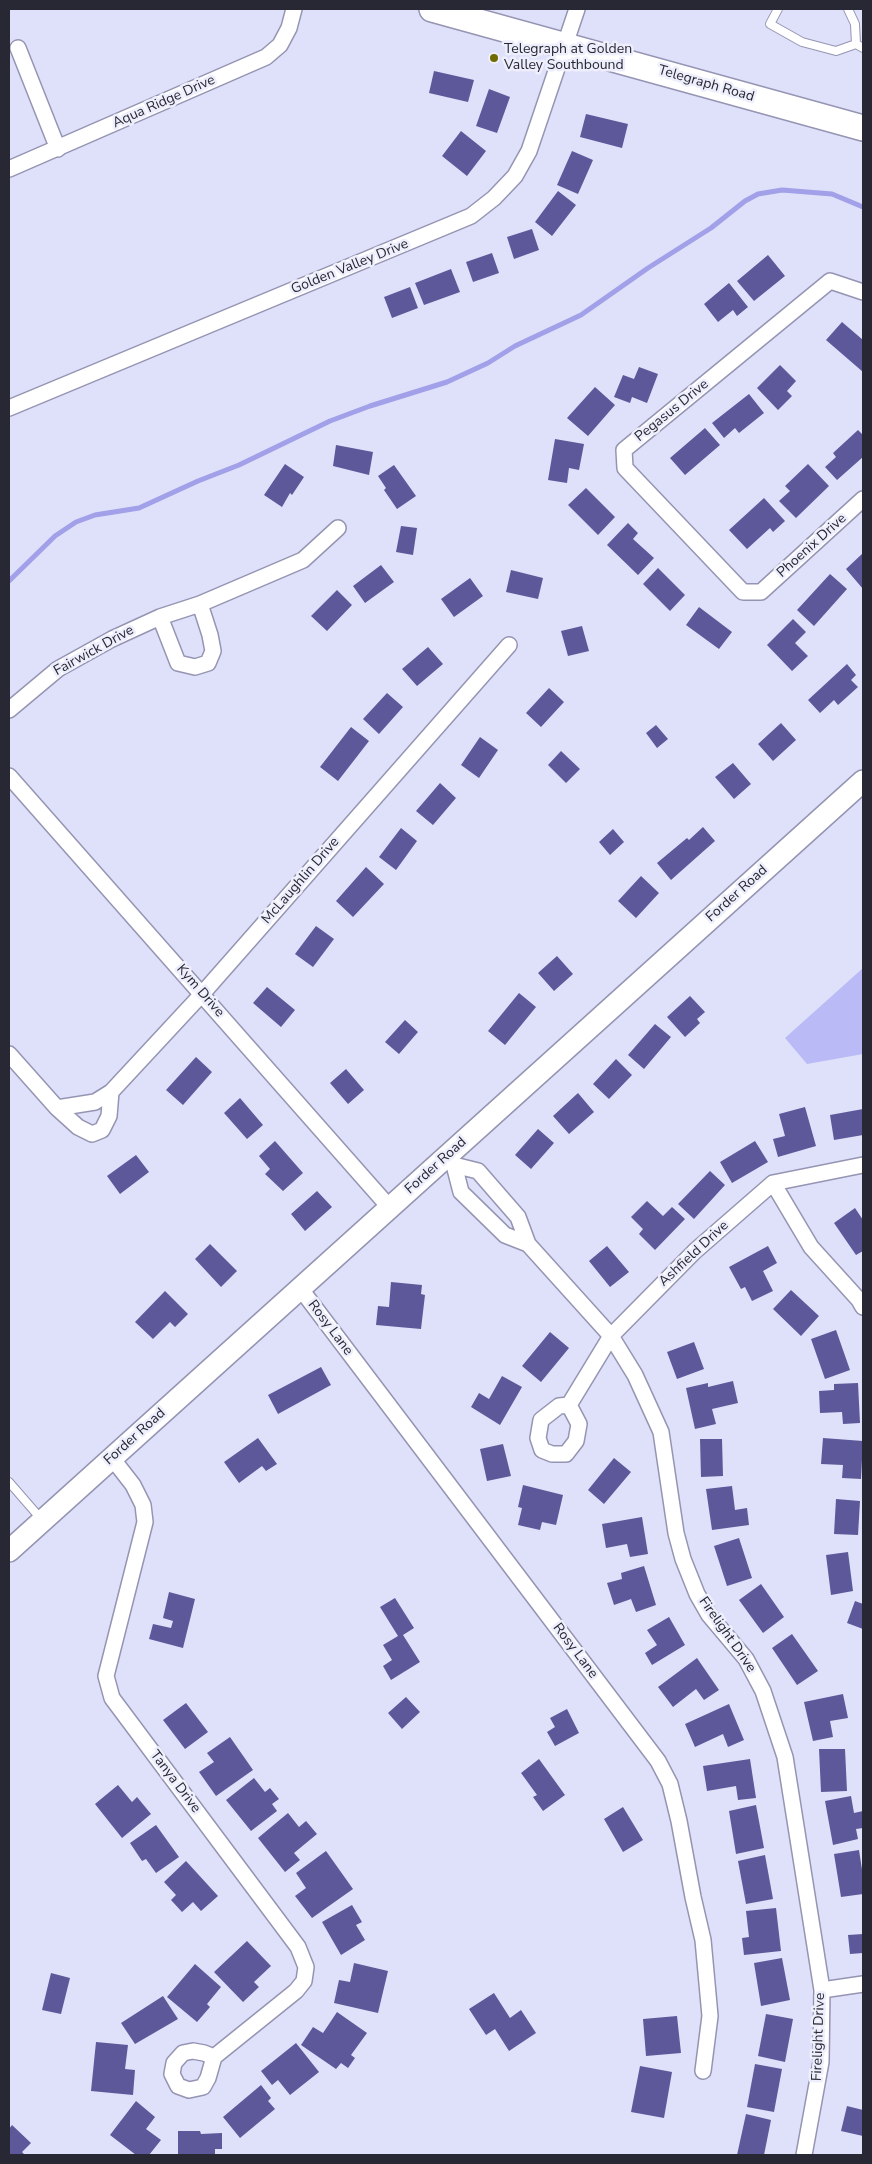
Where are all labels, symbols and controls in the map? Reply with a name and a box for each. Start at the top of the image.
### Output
place label: Telegraph at Golden Valley Southbound [504,42,632,74]
marker: Telegraph at Golden Valley Southbound [488,52,500,64]
street label: Telegraph Road [656,62,756,106]
street label: Aqua Ridge Drive [110,72,218,132]
street label: Golden Valley Drive [289,236,411,298]
street label: Pegasus Drive [632,376,712,446]
street label: Phoenix Drive [774,511,850,581]
street label: Fairwick Drive [51,622,137,680]
street label: McLaughlin Drive [259,834,343,928]
street label: Forder Road [703,862,771,926]
street label: Kym Drive [173,961,227,1021]
street label: Forder Road [402,1134,470,1198]
street label: Ashfield Drive [656,1217,732,1291]
street label: Rosy Lane [304,1297,356,1359]
street label: Forder Road [101,1405,169,1469]
street label: Firelight Drive [695,1594,759,1676]
street label: Rosy Lane [549,1620,601,1682]
street label: Tanya Drive [146,1747,204,1817]
street label: Firelight Drive [809,1992,829,2082]

